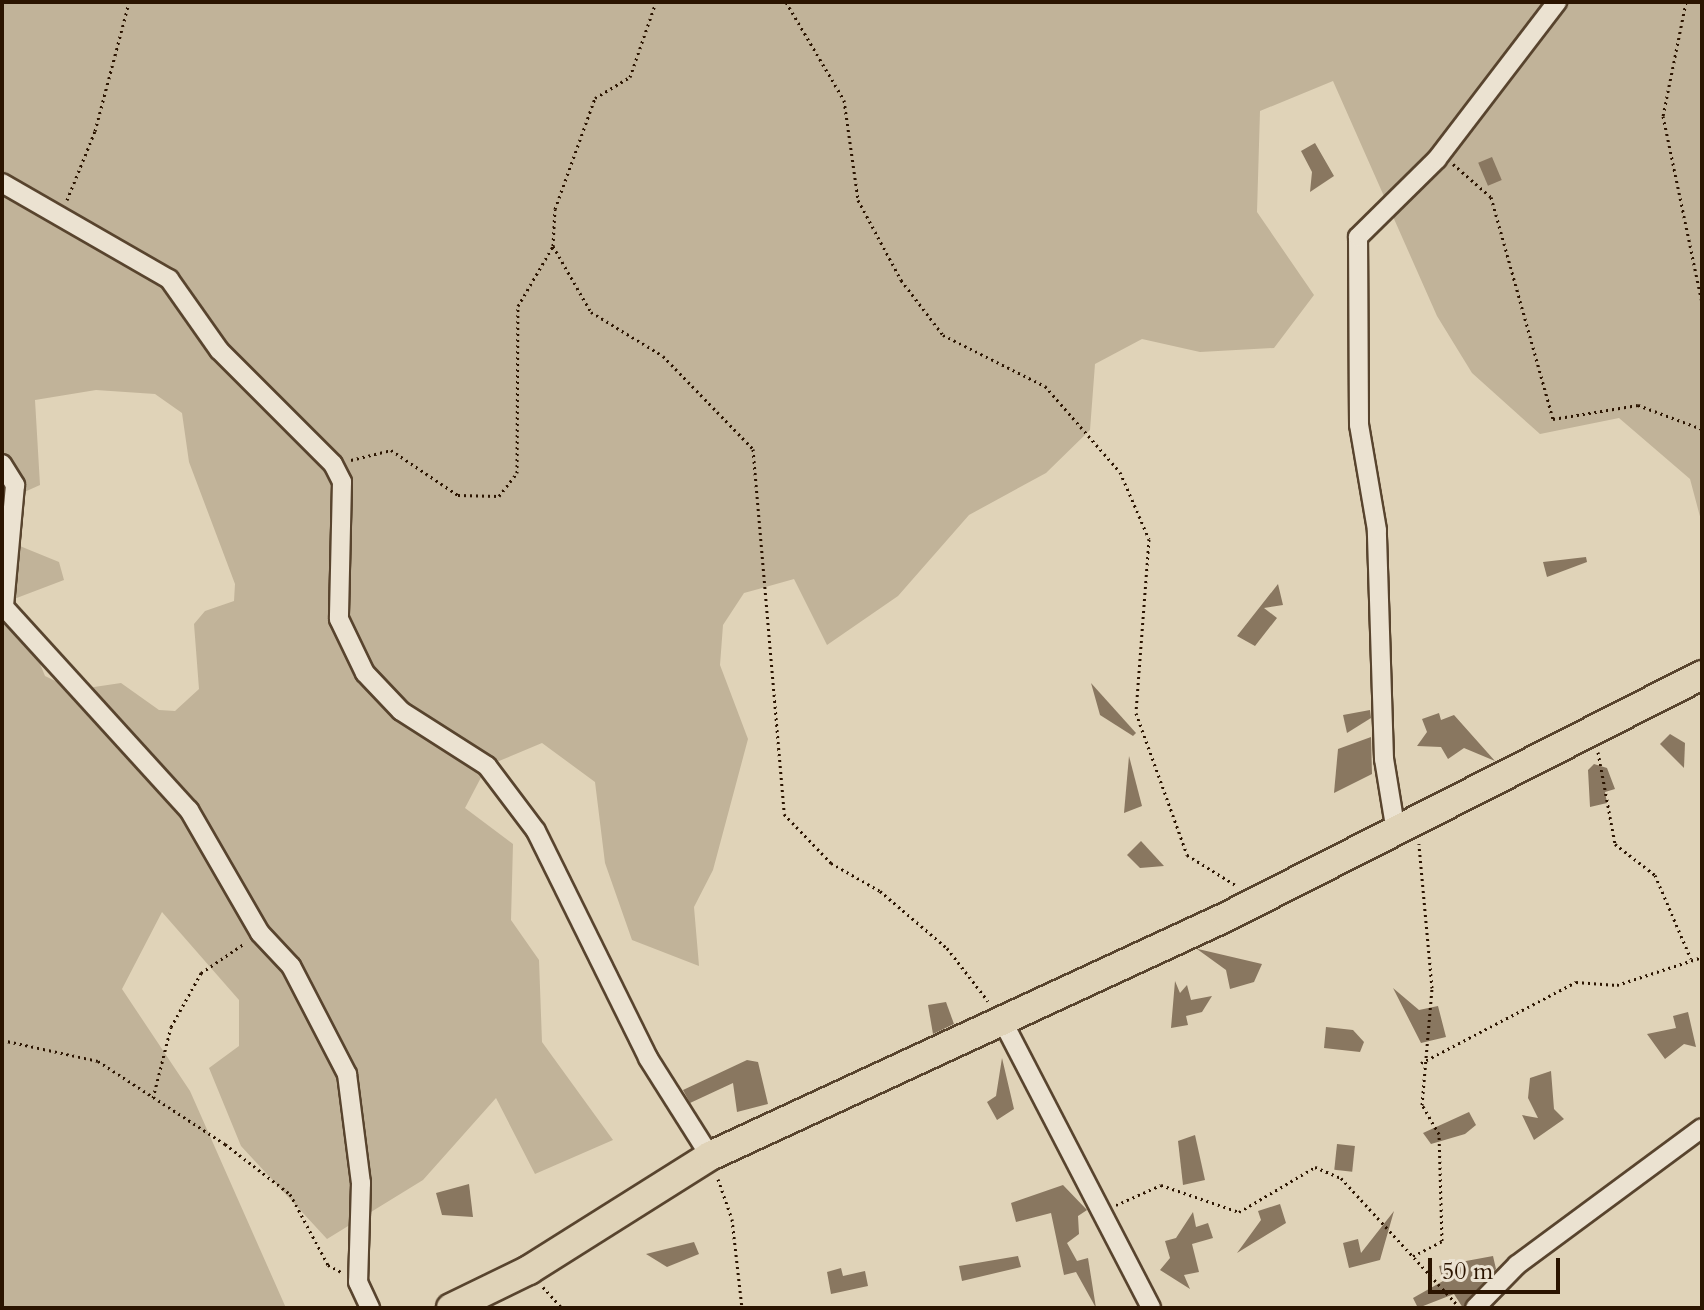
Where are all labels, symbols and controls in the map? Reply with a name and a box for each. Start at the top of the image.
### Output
scale bar [1432,1242,1564,1292]
text: 50 m [1442,1255,1493,1288]

